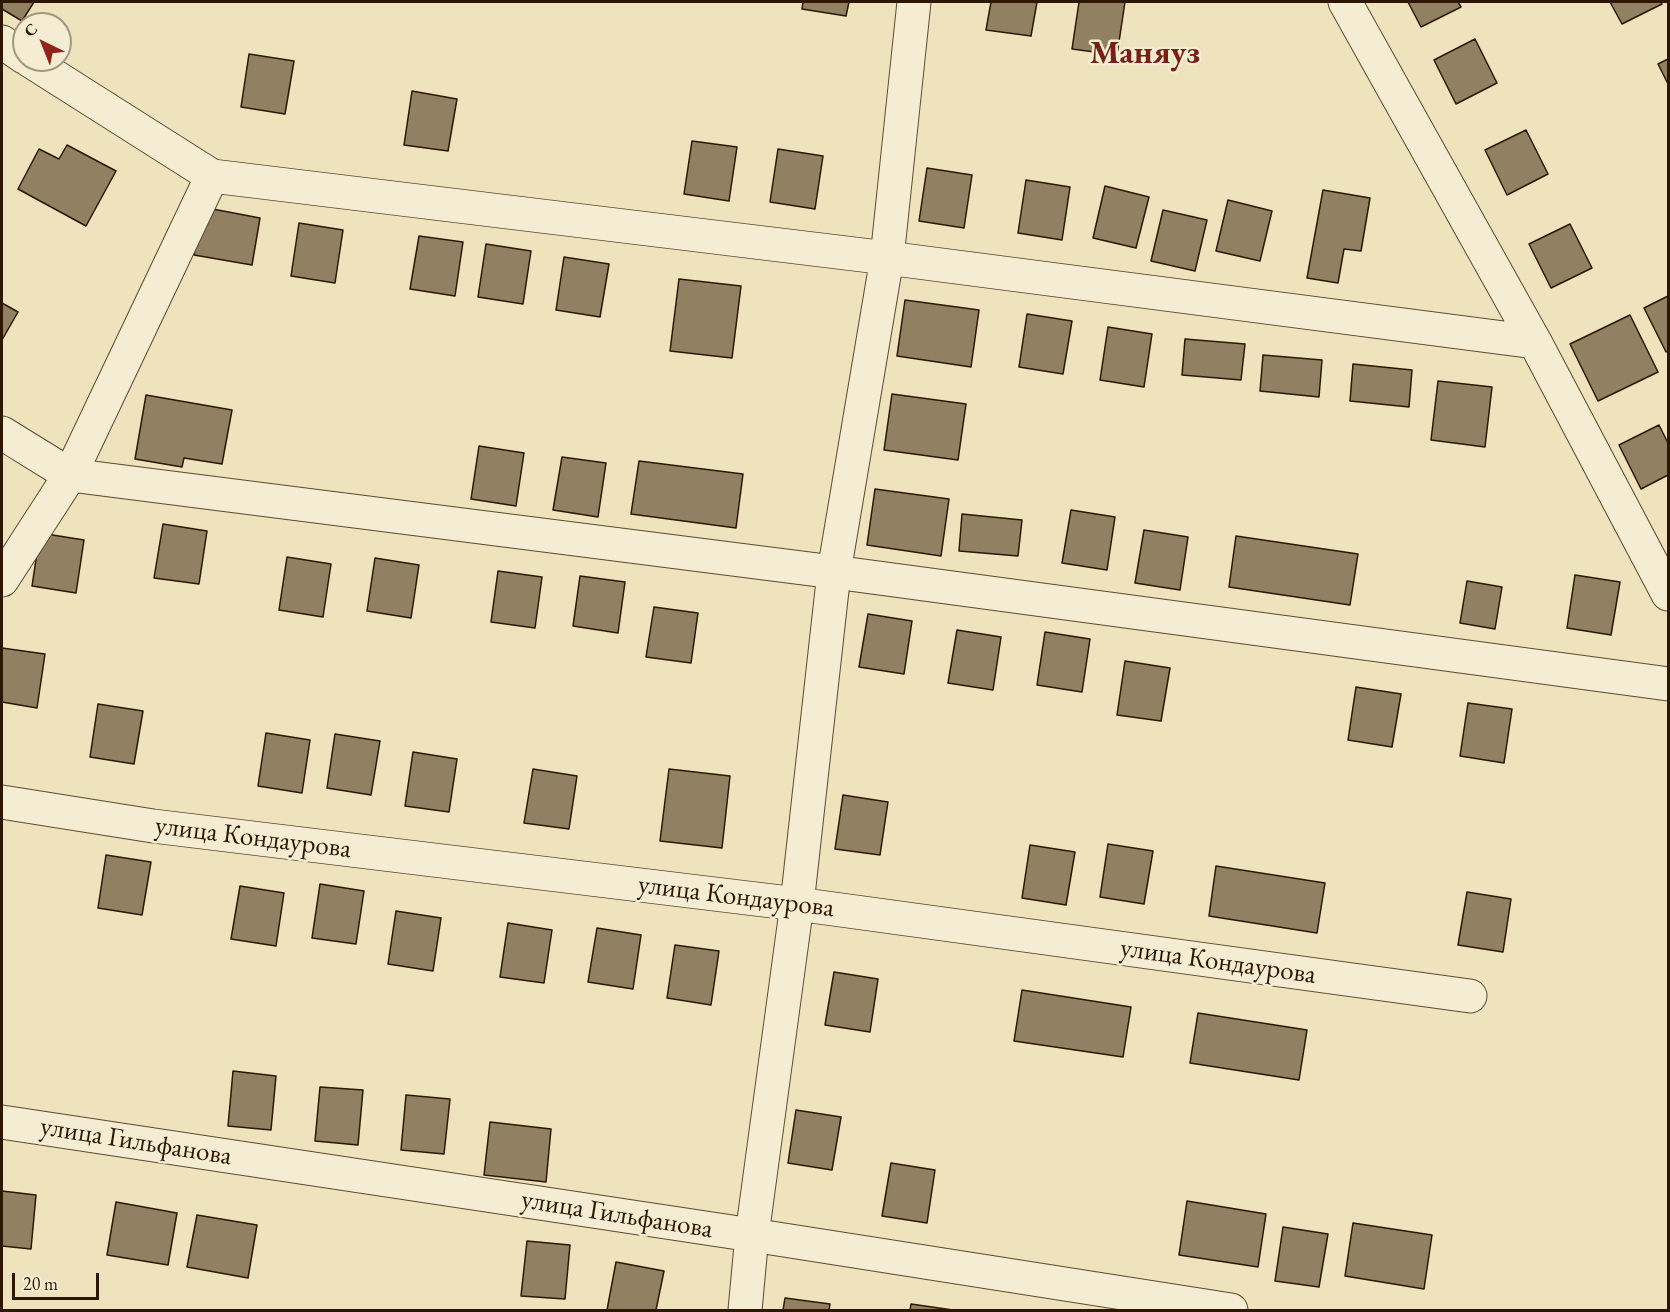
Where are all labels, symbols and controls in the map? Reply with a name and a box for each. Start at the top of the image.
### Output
north arrow [12,12,72,72]
text: С [19,18,42,41]
district label: Маняуз [1090,34,1200,74]
street label: улица Кондаурова [153,810,353,866]
street label: улица Кондаурова [636,869,836,925]
street label: улица Кондаурова [1118,932,1318,992]
street label: улица Гильфанова [38,1111,234,1173]
street label: улица Гильфанова [519,1184,715,1246]
scale bar [15,1261,102,1299]
text: 20 m [23,1272,58,1295]

